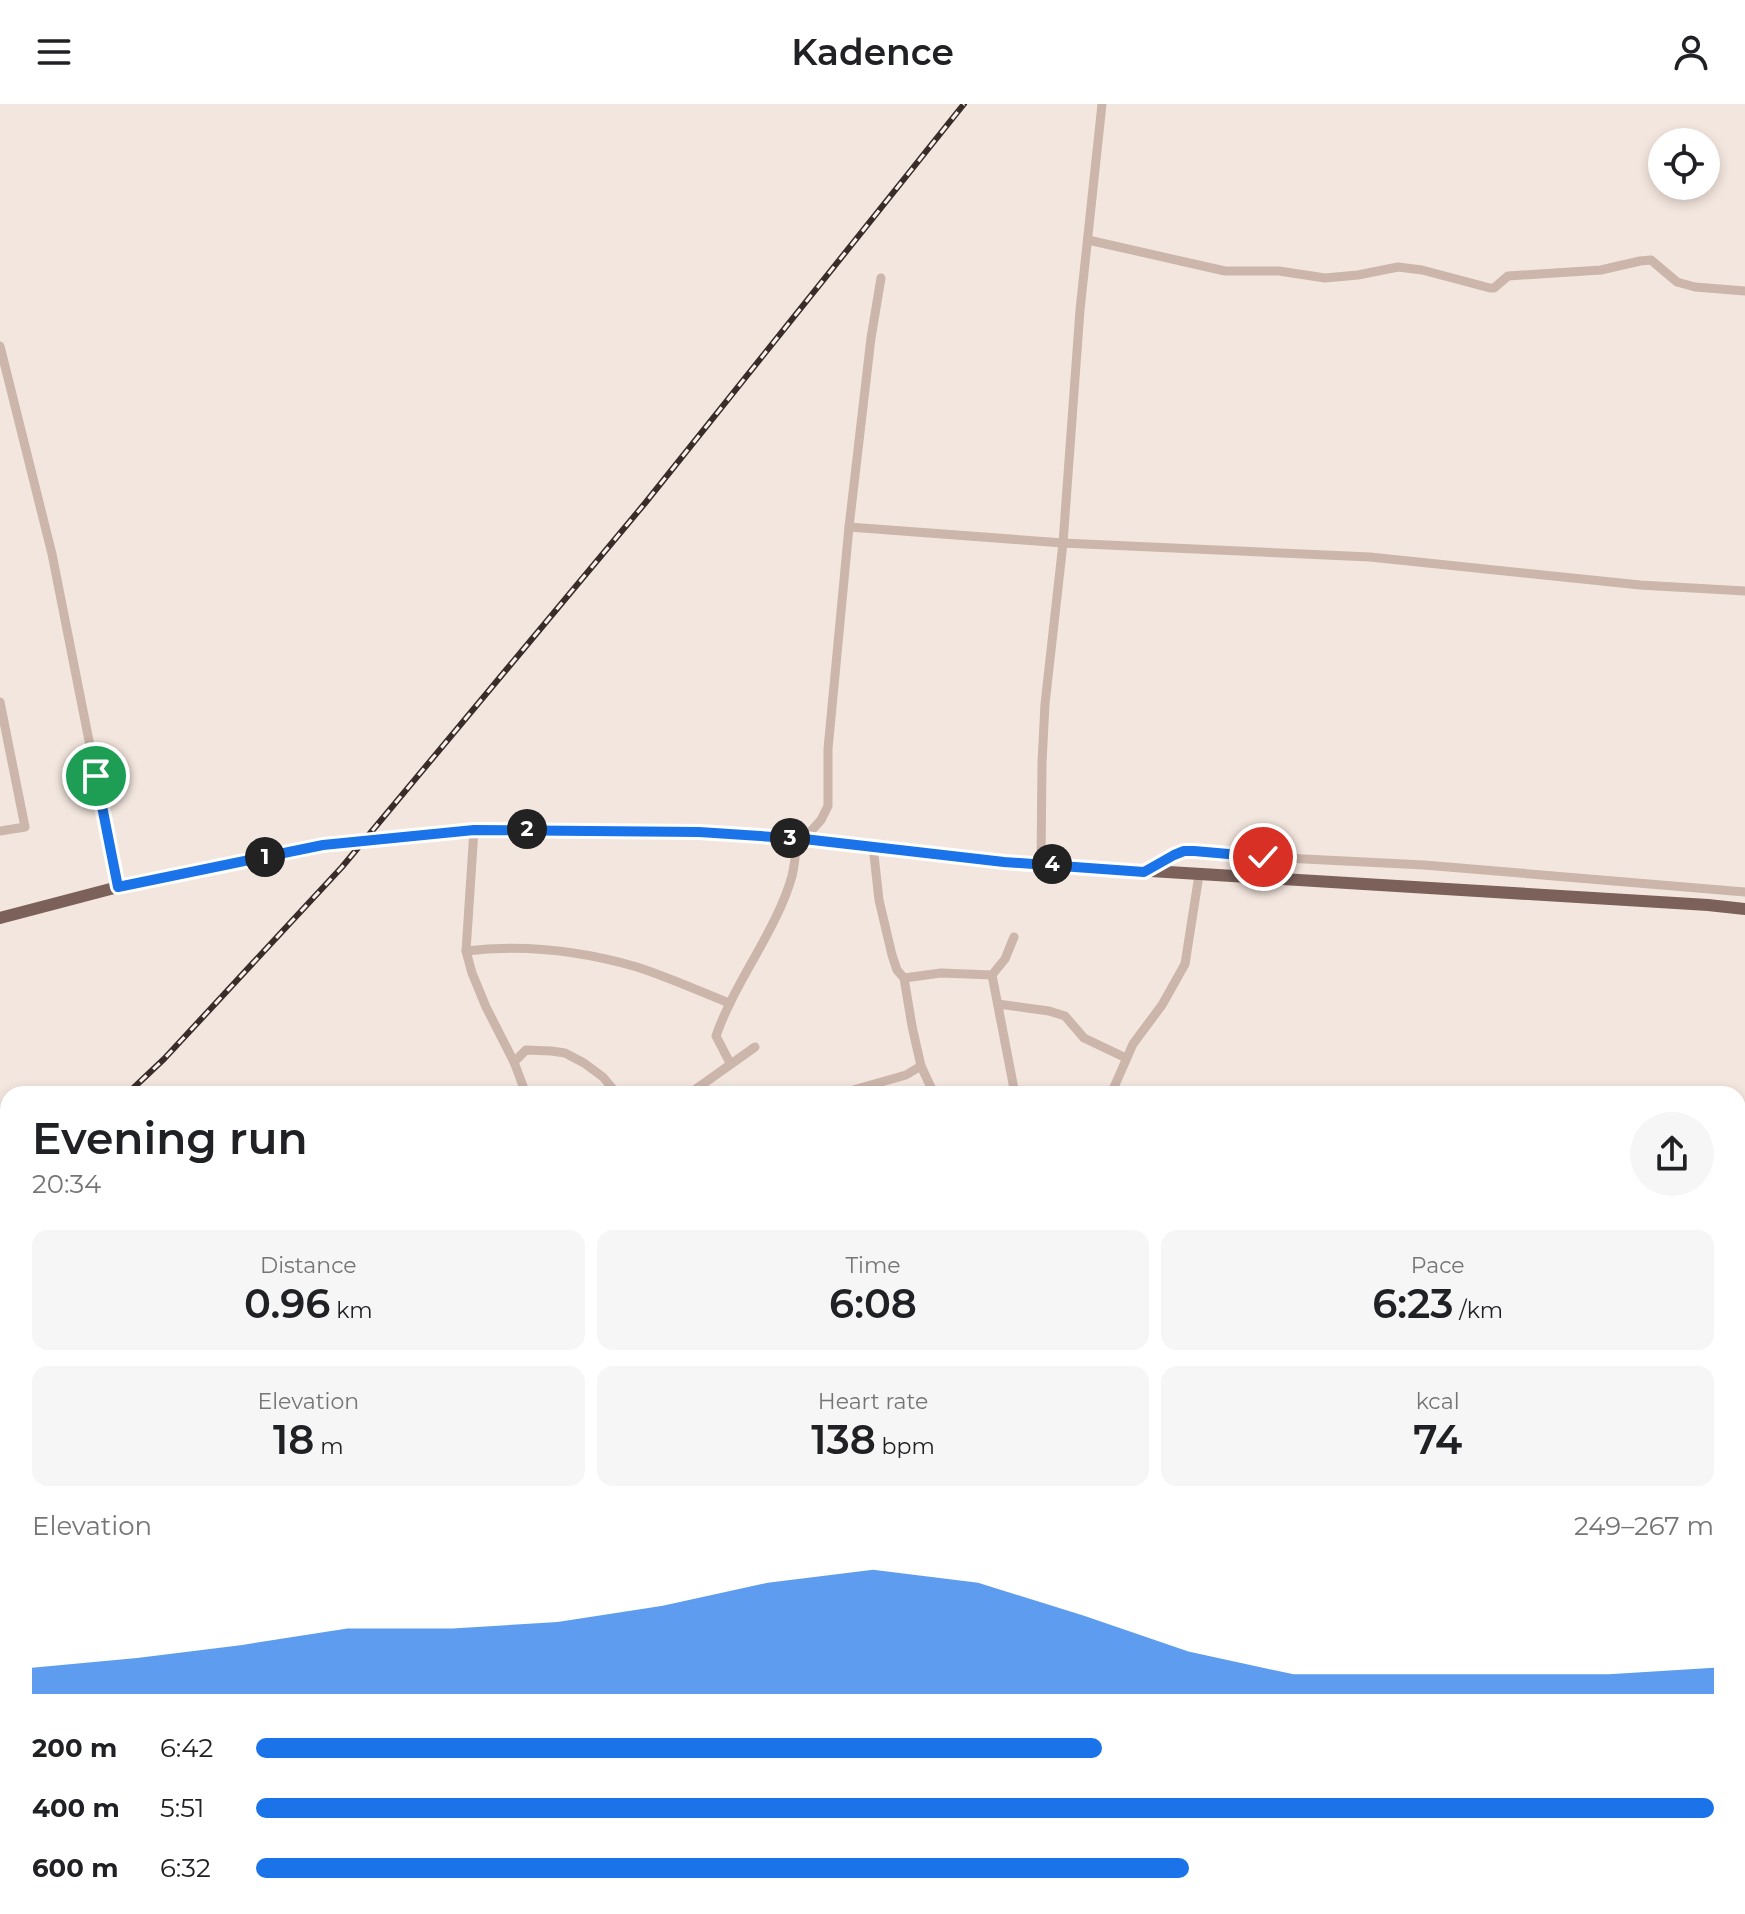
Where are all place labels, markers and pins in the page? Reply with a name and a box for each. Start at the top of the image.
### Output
pin [62,742,130,810]
pin: 2 [507,809,547,849]
pin: 3 [770,818,810,858]
pin [1229,823,1297,891]
pin: 1 [245,837,285,877]
pin: 4 [1032,844,1072,884]

